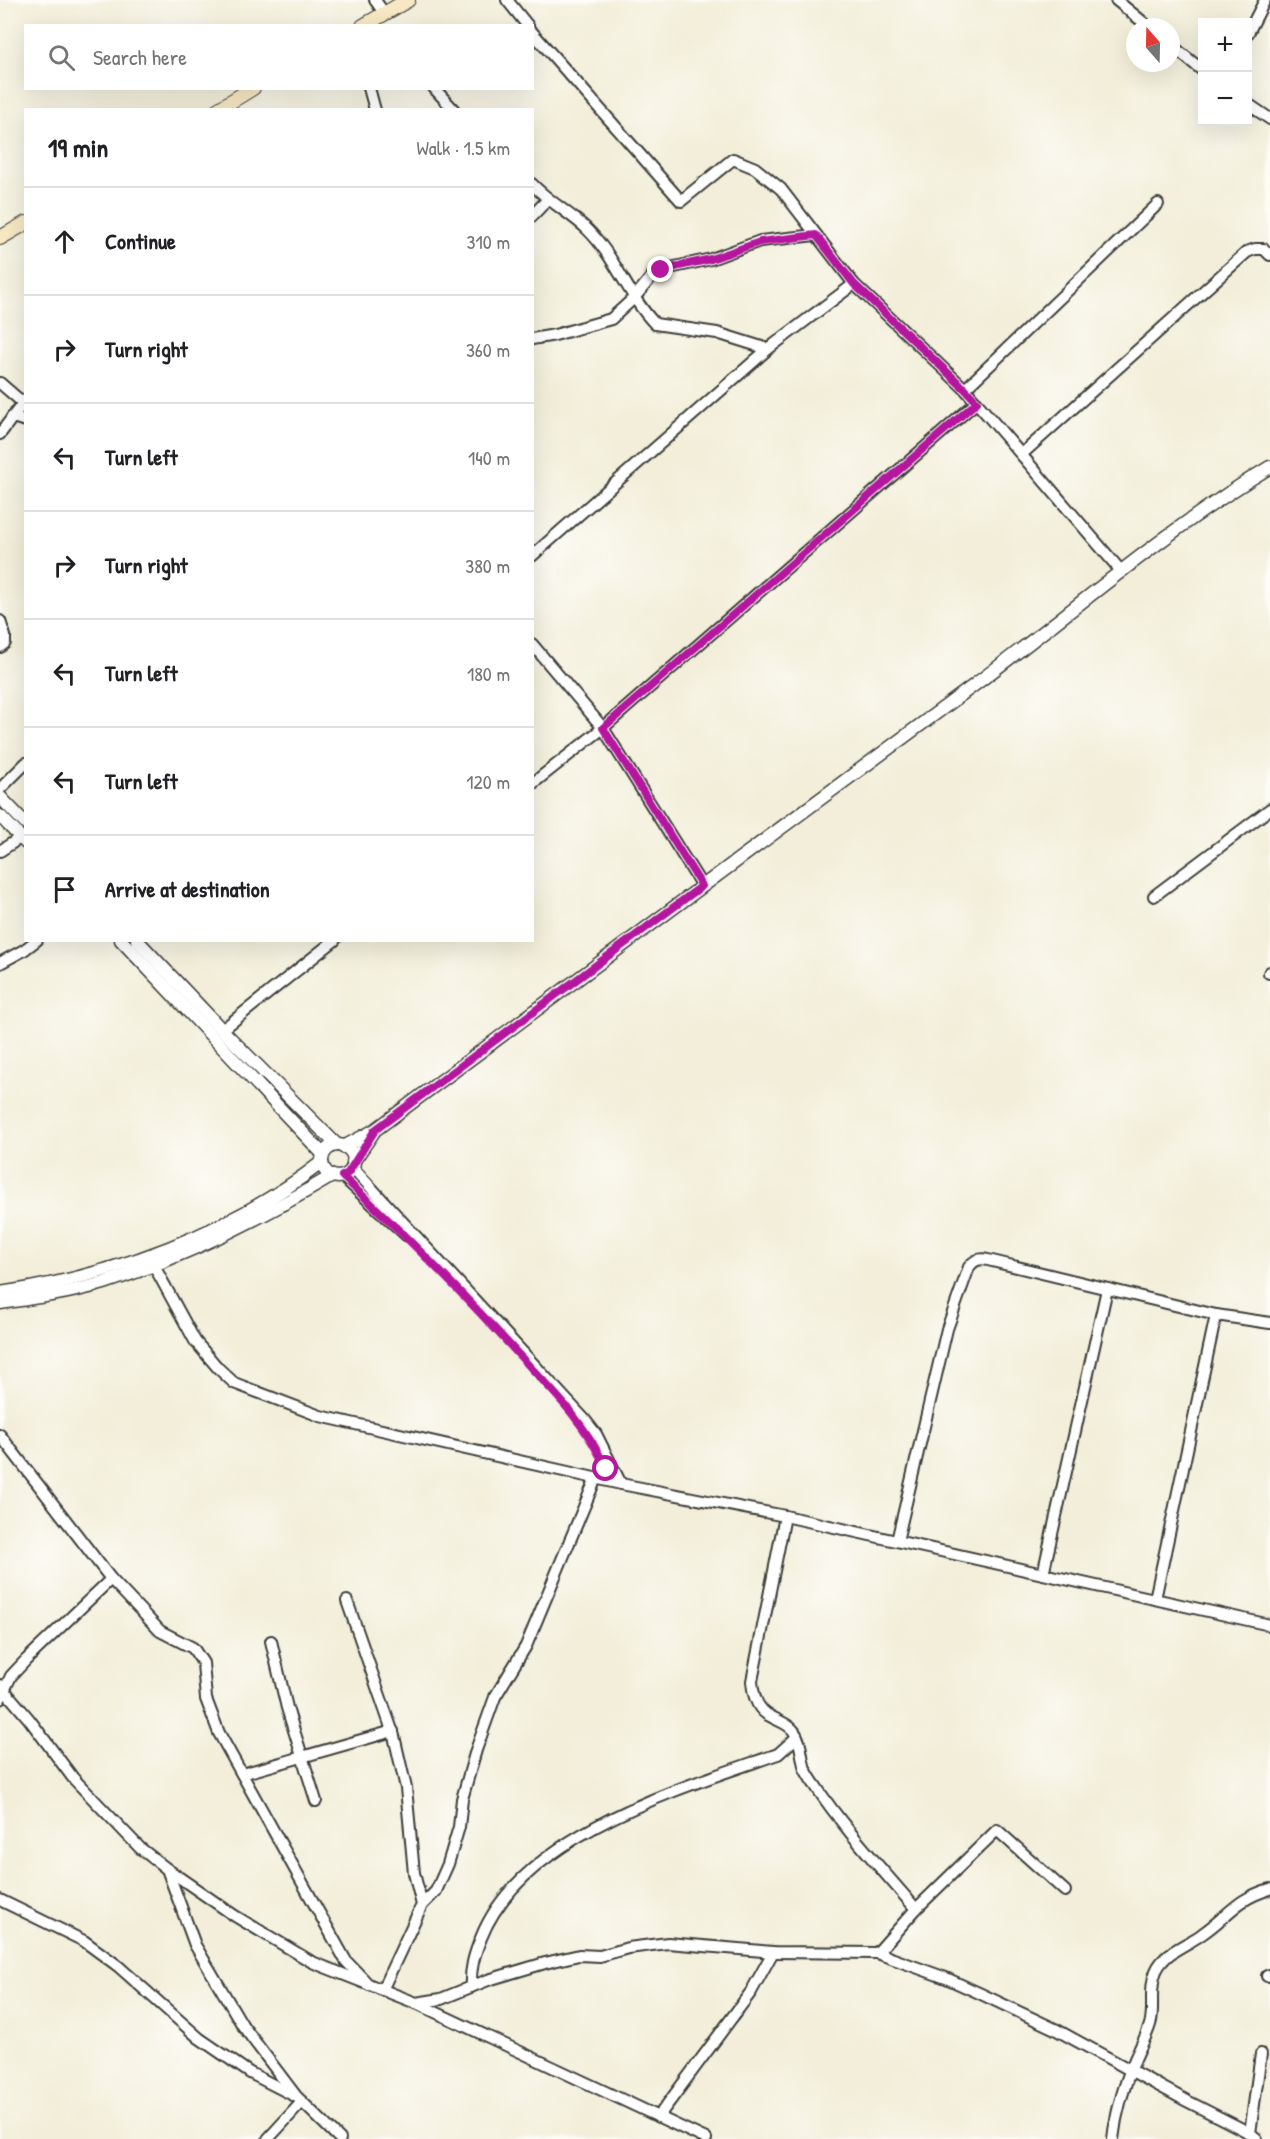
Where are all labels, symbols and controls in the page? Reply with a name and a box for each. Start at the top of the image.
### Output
north arrow [1126,18,1180,72]
map controls [1198,18,1252,126]
button: + [1198,18,1252,72]
search box [24,24,534,90]
icon: search [45,41,78,74]
text: Search here [93,42,187,72]
button: − [1198,72,1252,126]
text: 19 min [48,130,108,165]
text: Walk · 1.5 km [417,134,510,161]
icon: ahead [48,225,81,258]
text: Continue [105,226,176,256]
text: 310 m [467,228,510,255]
route end [647,256,673,282]
icon: right [48,333,81,366]
text: Turn right [105,334,188,364]
text: 360 m [466,336,510,363]
icon: left [48,441,81,474]
text: Turn left [105,442,178,472]
text: 140 m [468,444,510,471]
icon: right [48,549,81,582]
text: Turn right [105,550,188,580]
text: 380 m [465,552,510,579]
icon: left [48,657,81,690]
text: Turn left [105,658,178,688]
text: 180 m [467,660,510,687]
icon: left [48,765,81,798]
text: Turn left [105,766,178,796]
text: 120 m [466,768,510,795]
icon: arrive [48,873,81,906]
text: Arrive at destination [105,874,270,904]
route start [592,1455,618,1481]

